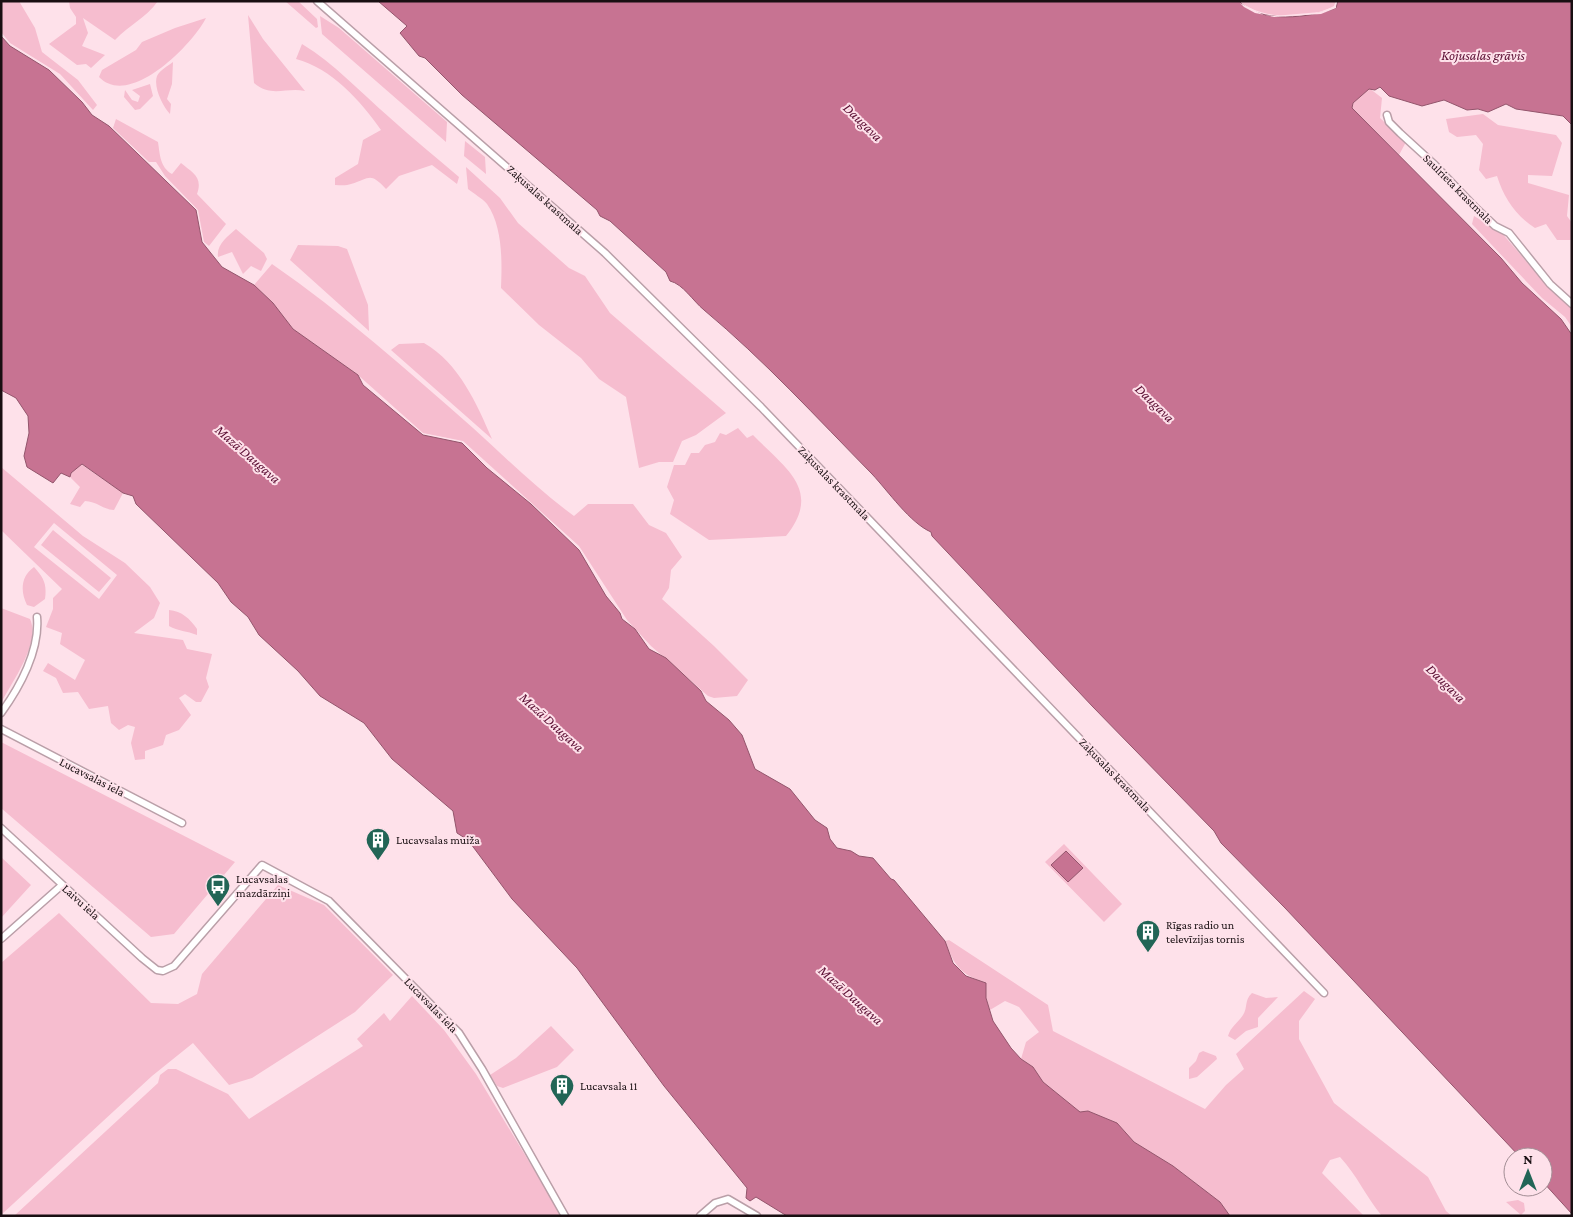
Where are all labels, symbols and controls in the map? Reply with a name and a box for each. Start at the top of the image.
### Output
water label: Kojusalas grāvis [1441,47,1525,64]
water label: Daugava [840,100,886,145]
street label: Saulrieta krastmala [1420,151,1496,227]
street label: Zaķusalas krastmala [503,162,586,239]
water label: Daugava [1132,381,1178,426]
water label: Mazā Daugava [211,421,284,487]
street label: Zaķusalas krastmala [794,443,873,524]
water label: Daugava [1423,661,1469,706]
water label: Mazā Daugava [516,688,588,755]
street label: Zaķusalas krastmala [1075,735,1154,816]
street label: Lucavsalas iela [57,755,127,800]
building icon: Lucavsalas muiža [365,827,391,861]
place label: Lucavsalas muiža [396,833,480,847]
place label: Lucavsalas mazdārziņi [236,872,290,901]
bus stop icon: Lucavsalas mazdārziņi [205,873,231,907]
street label: Laivu iela [59,881,103,923]
place label: Rīgas radio un televīzijas tornis [1166,918,1245,946]
building icon: Rīgas radio un televīzijas tornis [1135,919,1161,953]
water label: Mazā Daugava [815,961,887,1028]
street label: Lucavsalas iela [401,975,461,1036]
building icon: Lucavsala 11 [549,1073,575,1107]
place label: Lucavsala 11 [580,1079,637,1093]
north arrow [1503,1147,1553,1197]
text: N [1523,1151,1533,1167]

